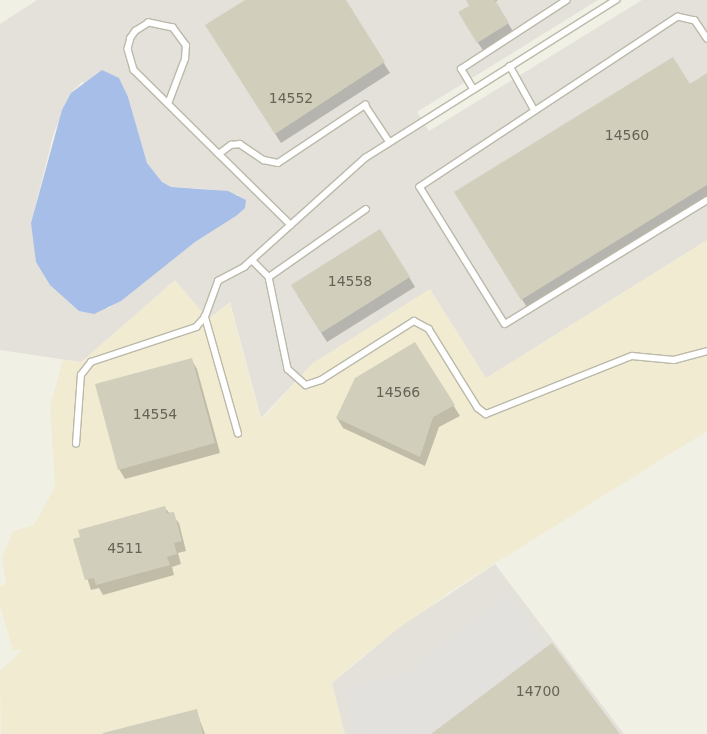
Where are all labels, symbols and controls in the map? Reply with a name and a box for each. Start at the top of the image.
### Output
house number: 14552 [269,90,313,106]
house number: 14560 [605,127,649,143]
house number: 14558 [328,273,372,289]
house number: 14566 [376,384,420,400]
house number: 14554 [133,406,177,422]
house number: 4511 [107,540,143,556]
house number: 14700 [516,683,560,699]

